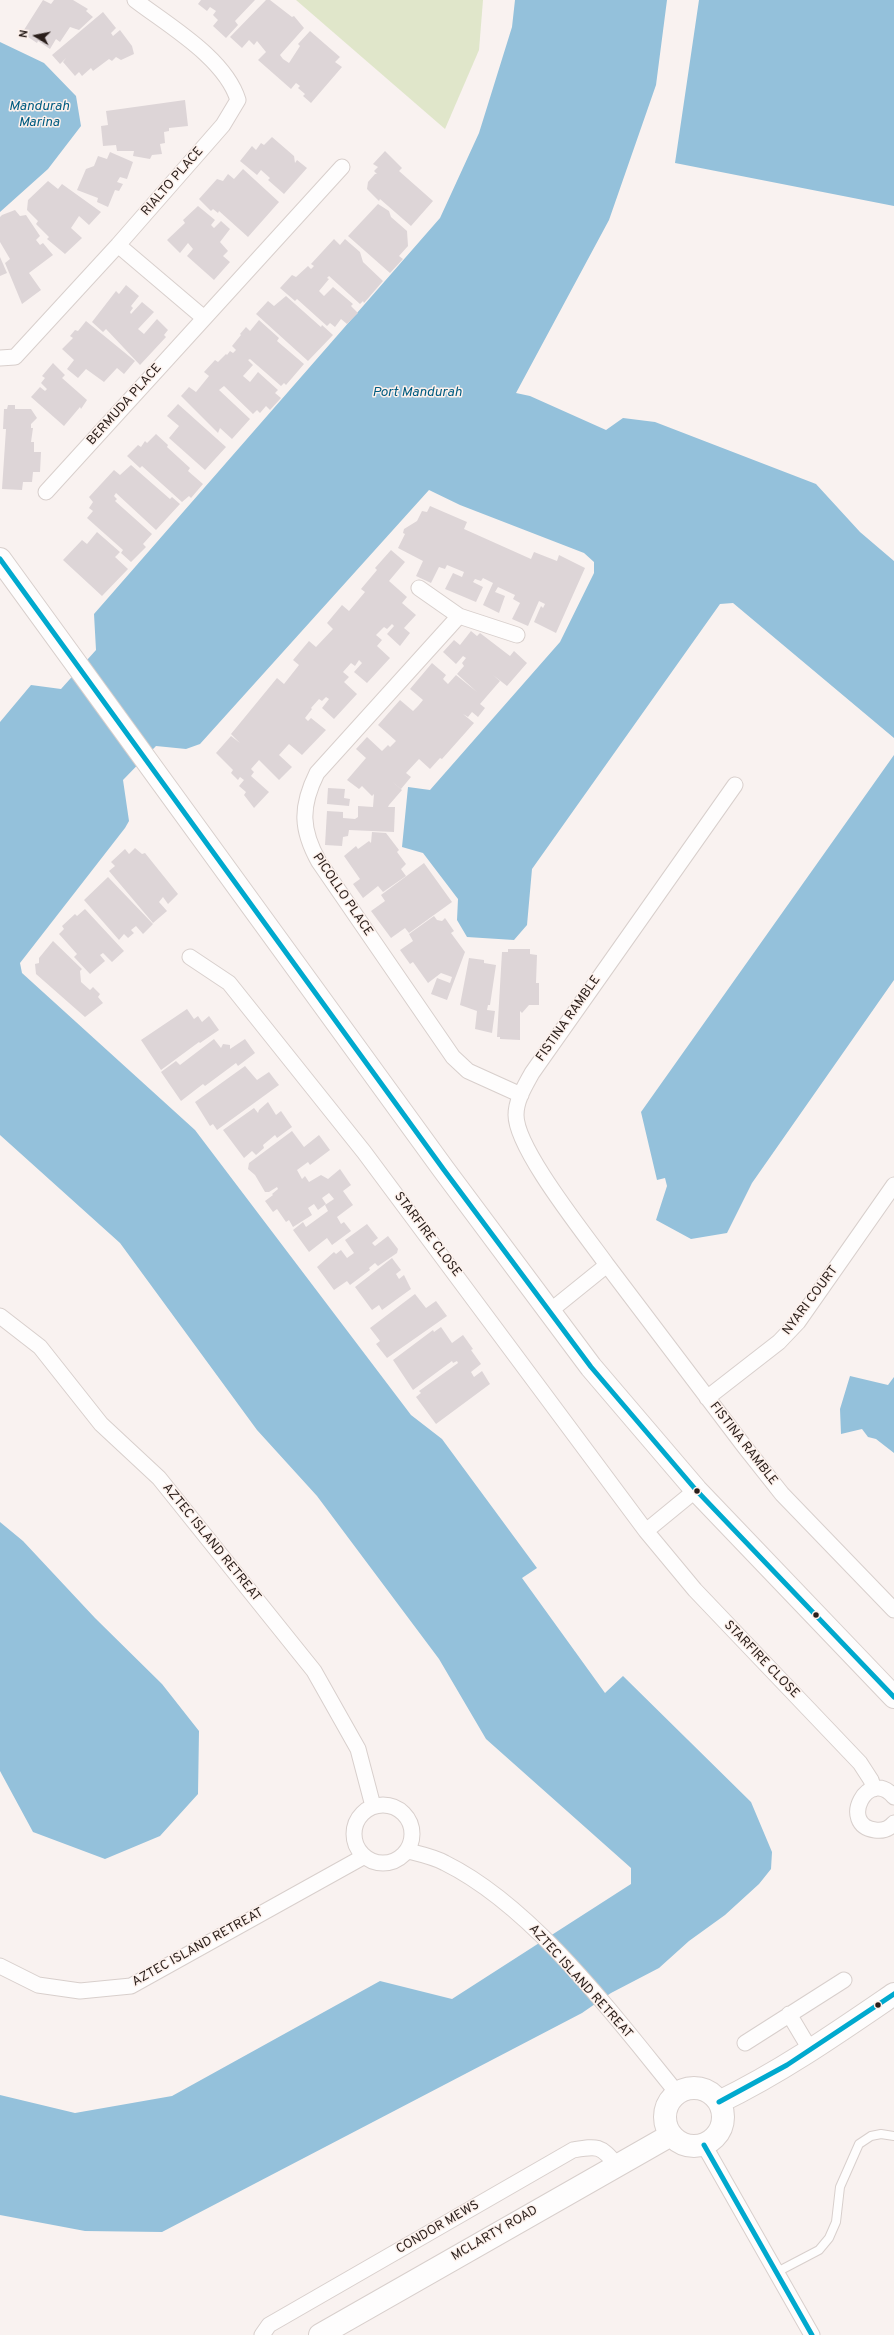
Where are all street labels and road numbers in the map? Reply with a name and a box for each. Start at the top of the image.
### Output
street label: RIALTO PLACE [139,144,207,220]
street label: BERMUDA PLACE [84,361,166,449]
street label: PICOLLO PLACE [309,851,375,939]
street label: FISTINA RAMBLE [534,973,604,1065]
street label: STARFIRE CLOSE [390,1190,464,1280]
street label: NYARI COURT [780,1263,842,1339]
street label: FISTINA RAMBLE [706,1399,780,1489]
street label: AZTEC ISLAND RETREAT [158,1481,264,1605]
street label: STARFIRE CLOSE [720,1618,802,1702]
street label: AZTEC ISLAND RETREAT [130,1905,266,1991]
street label: AZTEC ISLAND RETREAT [525,1922,635,2042]
street label: CONDOR MEWS [394,2198,482,2258]
street label: MCLARTY ROAD [449,2203,541,2265]

